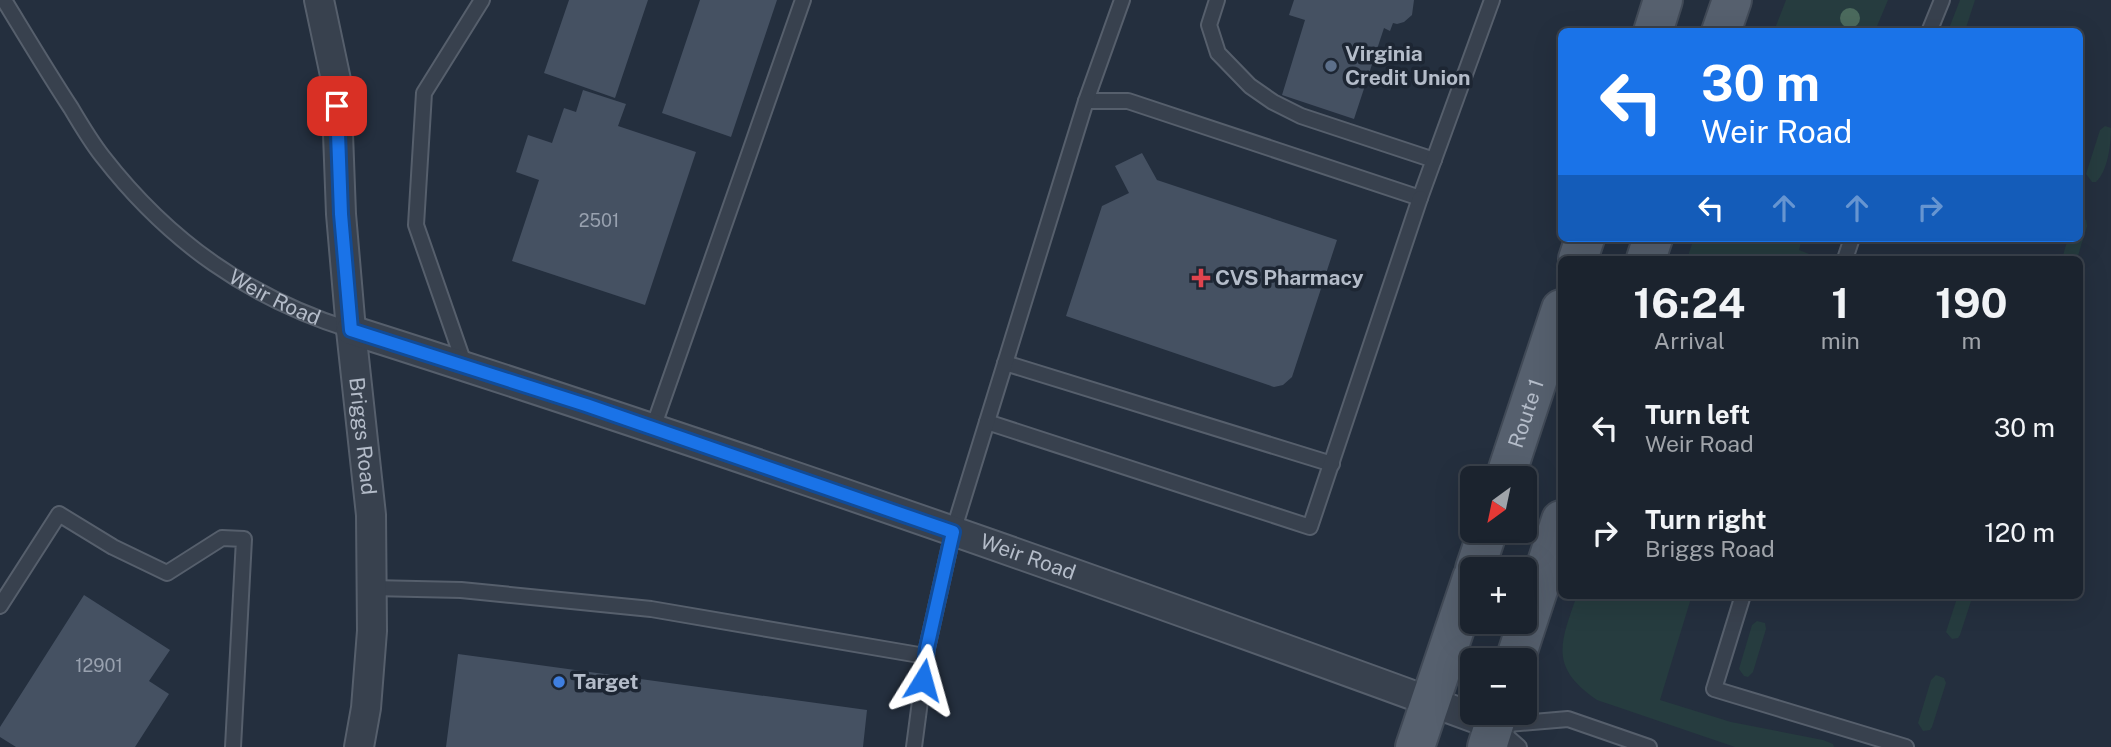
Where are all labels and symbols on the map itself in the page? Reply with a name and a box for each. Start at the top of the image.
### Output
place label: Virginia Credit Union [1345,41,1471,90]
marker: Virginia Credit Union [1323,58,1339,74]
pin [307,76,367,136]
house number: 2501 [579,210,619,231]
street label: Weir Road [224,264,324,330]
place label: CVS Pharmacy [1215,265,1364,290]
marker: CVS Pharmacy [1193,270,1209,286]
street label: Briggs Road [344,376,382,496]
street label: Route 1 [1503,376,1549,451]
north arrow [1460,466,1536,542]
street label: Weir Road [977,528,1079,585]
position arrow [886,643,960,717]
house number: 12901 [75,655,123,676]
place label: Target [573,669,638,694]
marker: Target [551,674,567,690]

